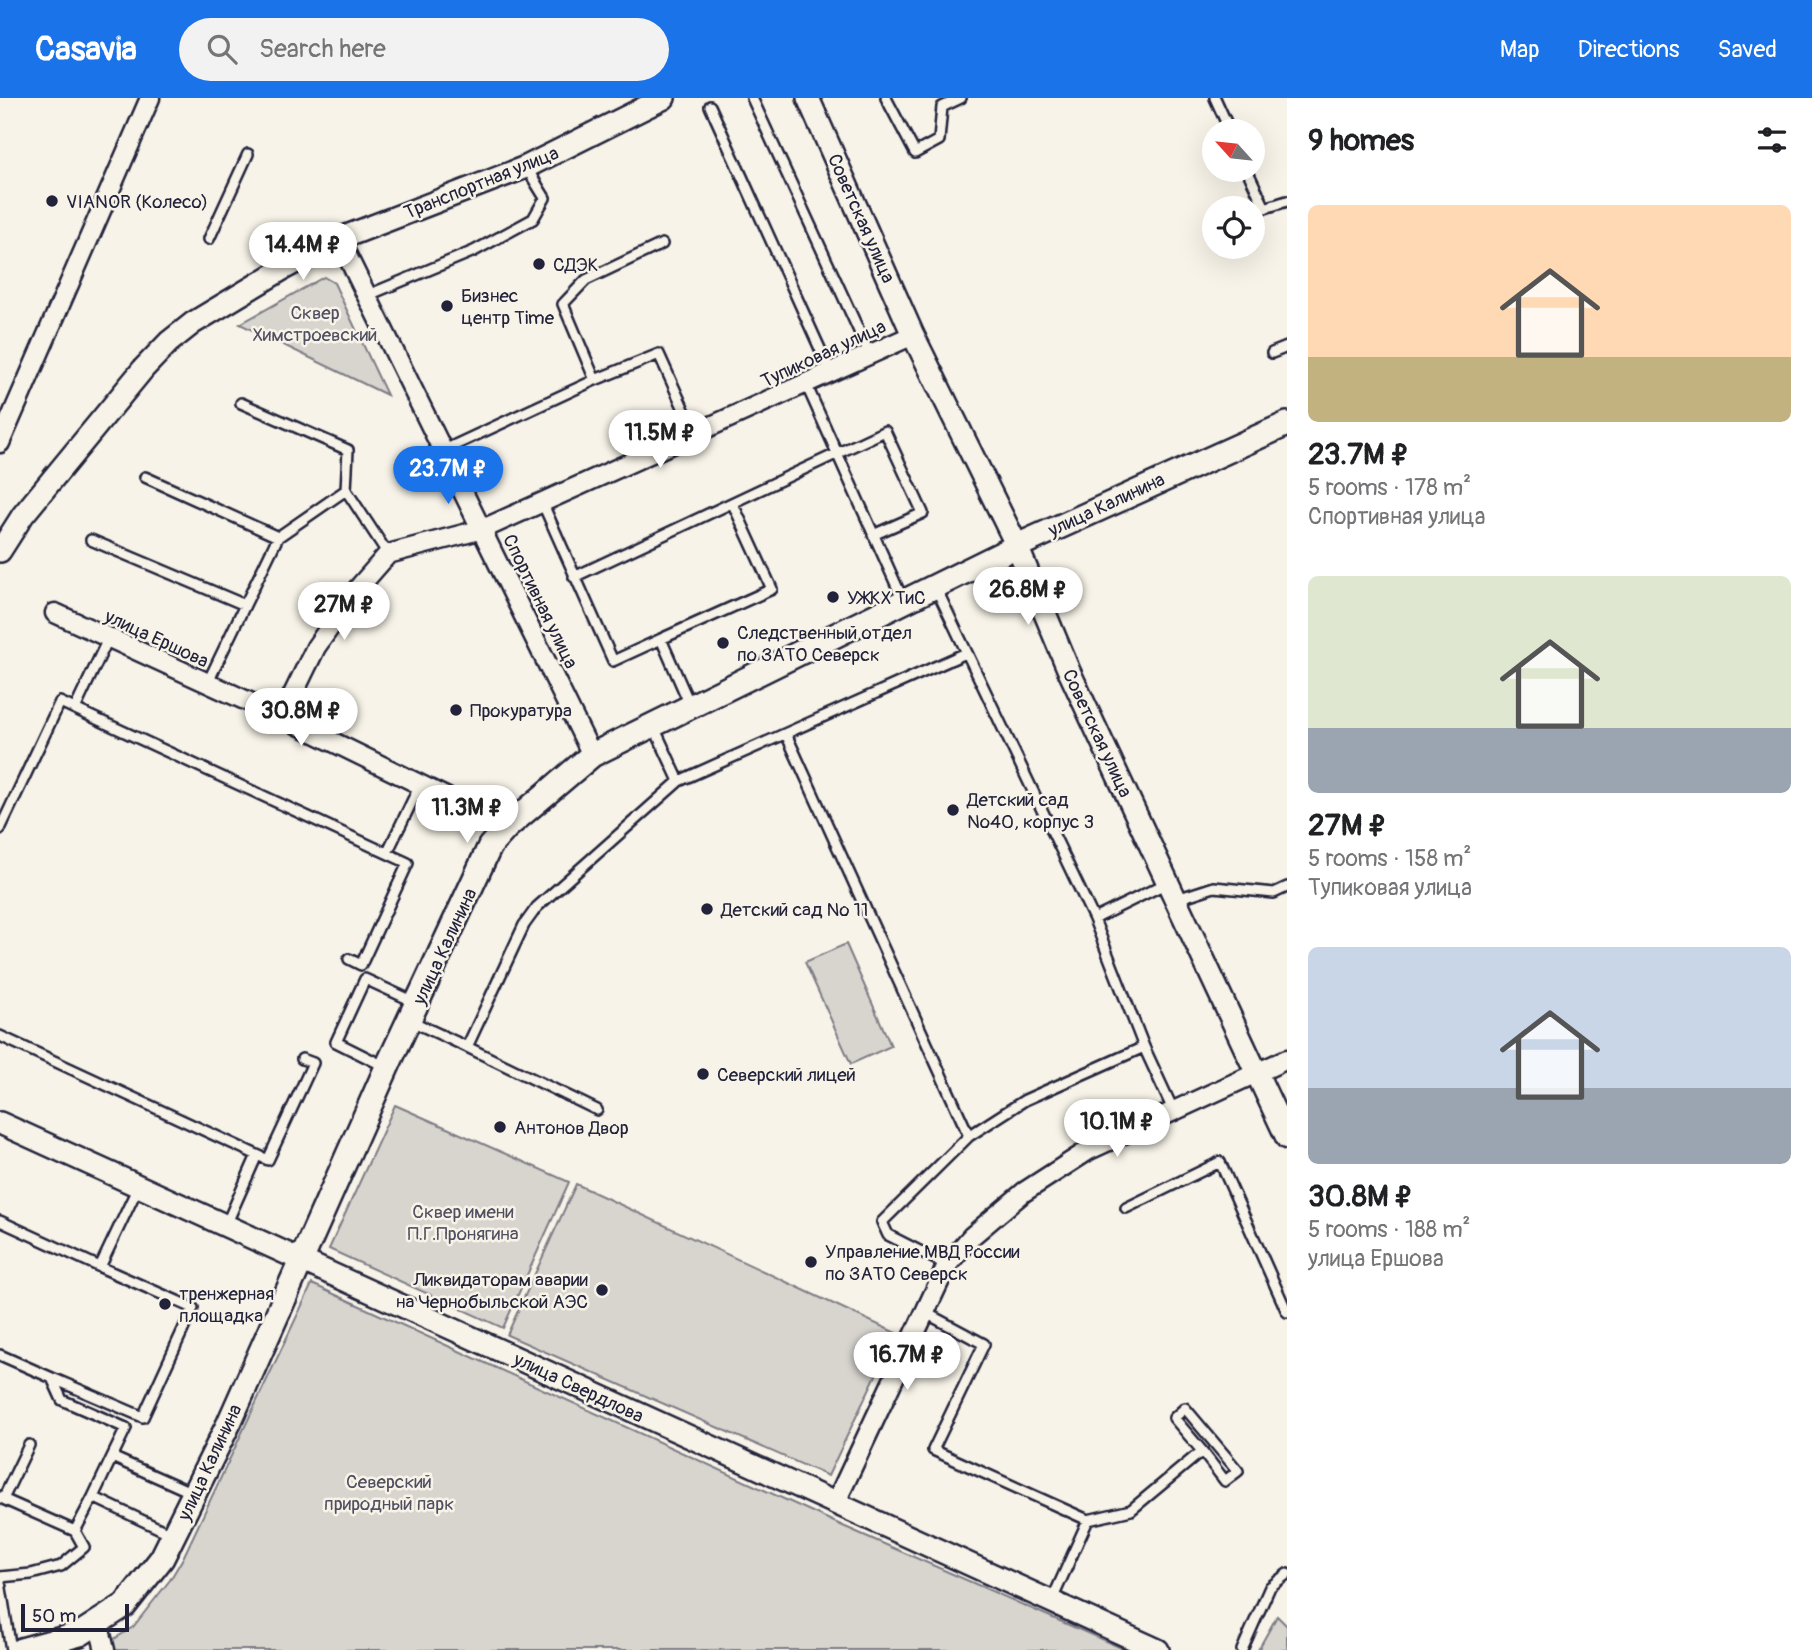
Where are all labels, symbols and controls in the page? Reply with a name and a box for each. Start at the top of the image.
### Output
search box [179,18,669,81]
text: Casavia [35,29,137,70]
icon: search [203,30,241,68]
text: Search here [259,33,386,65]
text: Map [1500,35,1540,64]
text: Directions [1578,35,1679,64]
text: Saved [1717,35,1777,64]
north arrow [1202,119,1265,182]
map controls [1202,119,1265,259]
icon: filters [1753,121,1791,159]
text: 9 homes [1308,122,1414,159]
street label: Транспортная улица [401,141,562,225]
street label: Советская улица [822,150,900,287]
place label: VIANOR (Колесо) [66,190,208,214]
marker: VIANOR (Колесо) [44,193,60,209]
button: locate [1202,196,1265,259]
pin: 14.4M ₽ [238,222,368,282]
text: 14.4M ₽ [265,230,341,259]
icon: home [1487,250,1613,376]
place label: СДЭК [553,253,598,277]
marker: СДЭК [531,256,547,272]
place label: Бизнес центр Time [461,284,555,330]
marker: Бизнес центр Time [439,298,455,314]
park label: Сквер Химстроевский [253,301,377,347]
street label: Тупиковая улица [757,314,890,393]
pin: 11.5M ₽ [595,410,725,470]
text: 11.5M ₽ [625,418,695,447]
text: 23.7M ₽ [1308,436,1409,473]
pin: 23.7M ₽ [383,446,513,506]
text: 23.7M ₽ [409,454,487,483]
street label: улица Калинина [1043,467,1169,543]
text: 5 rooms · 178 m² [1308,473,1471,502]
text: Спортивная улица [1308,502,1485,531]
street label: Спортивная улица [497,530,583,673]
pin: 26.8M ₽ [963,568,1093,627]
text: 26.8M ₽ [989,575,1067,604]
pin: 27M ₽ [295,582,393,642]
place label: УЖКХ ТиС [847,586,926,610]
marker: УЖКХ ТиС [825,589,841,605]
text: 27M ₽ [314,590,374,619]
street label: улица Ершова [100,604,213,674]
place label: Следственный отдел по ЗАТО Северск [737,621,912,667]
icon: home [1487,621,1613,747]
marker: Следственный отдел по ЗАТО Северск [715,635,731,651]
street label: Советская улица [1057,665,1137,802]
pin: 30.8M ₽ [236,688,366,748]
text: 30.8M ₽ [261,696,341,725]
place label: Прокуратура [470,699,572,723]
marker: Прокуратура [448,702,464,718]
pin: 11.3M ₽ [402,786,532,845]
place label: Детский сад №40, корпус 3 [966,788,1094,834]
text: 11.3M ₽ [431,793,503,822]
marker: Детский сад №40, корпус 3 [945,802,961,818]
text: 27M ₽ [1308,807,1387,844]
text: 5 rooms · 158 m² [1308,844,1471,873]
text: Тупиковая улица [1308,873,1472,902]
street label: улица Калинина [407,884,482,1009]
place label: Детский сад № 11 [720,898,868,922]
marker: Детский сад № 11 [699,901,715,917]
icon: home [1487,992,1613,1118]
place label: Северский лицей [717,1063,856,1087]
marker: Северский лицей [695,1066,711,1082]
pin: 10.1M ₽ [1052,1100,1182,1159]
text: 10.1M ₽ [1080,1107,1154,1136]
place label: Антонов Двор [514,1116,629,1140]
marker: Антонов Двор [492,1119,508,1135]
text: 30.8M ₽ [1308,1178,1413,1215]
park label: Сквер имени П.Г.Пронягина [407,1200,519,1246]
text: 5 rooms · 188 m² [1308,1215,1470,1244]
place label: Управление МВД России по ЗАТО Северск [825,1240,1020,1286]
text: улица Ершова [1308,1244,1444,1273]
marker: Управление МВД России по ЗАТО Северск [803,1254,819,1270]
place label: Ликвидаторам аварии на Чернобыльской АЭС [396,1268,589,1314]
place label: тренжерная площадка [179,1282,274,1328]
marker: Ликвидаторам аварии на Чернобыльской АЭС [594,1282,610,1298]
marker: тренжерная площадка [157,1296,173,1312]
pin: 16.7M ₽ [842,1332,972,1392]
text: 16.7M ₽ [870,1340,944,1369]
street label: улица Свердлова [509,1347,648,1429]
street label: улица Калинина [172,1400,247,1525]
park label: Северский природный парк [324,1470,454,1516]
scale bar [21,1601,130,1633]
text: 50 m [32,1604,76,1628]

